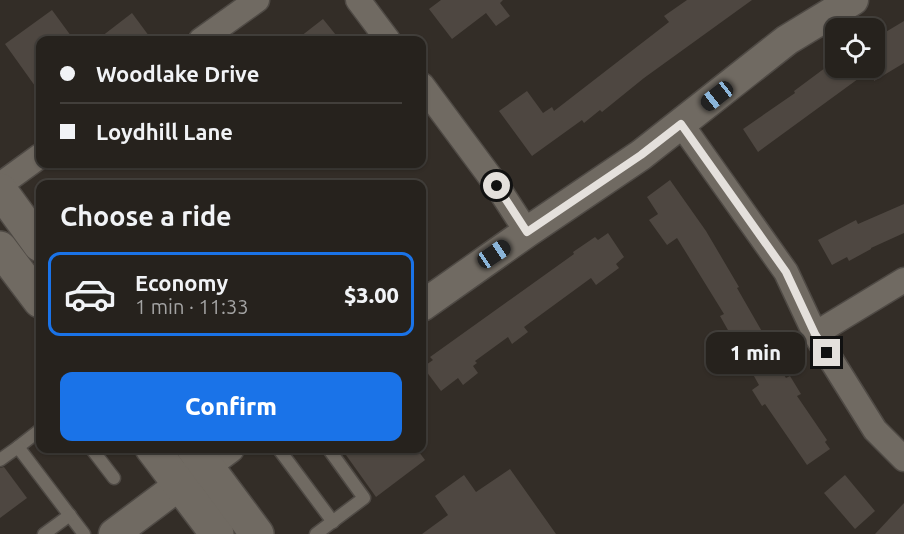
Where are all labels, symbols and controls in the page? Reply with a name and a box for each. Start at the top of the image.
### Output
map controls [825,18,885,78]
button: locate [825,18,885,78]
text: Woodlake Drive [96,61,259,86]
car [697,78,737,114]
text: Loydhill Lane [96,119,233,144]
route start [483,172,510,199]
text: Choose a ride [60,201,232,231]
car [474,236,514,272]
icon: car [63,267,117,321]
text: Economy [135,270,228,295]
text: $3.00 [344,282,399,307]
text: 1 min · 11:33 [135,295,249,318]
callout: 1 min [707,332,806,374]
route end [813,339,840,366]
text: 1 min [730,341,781,364]
button: Confirm [60,372,402,441]

